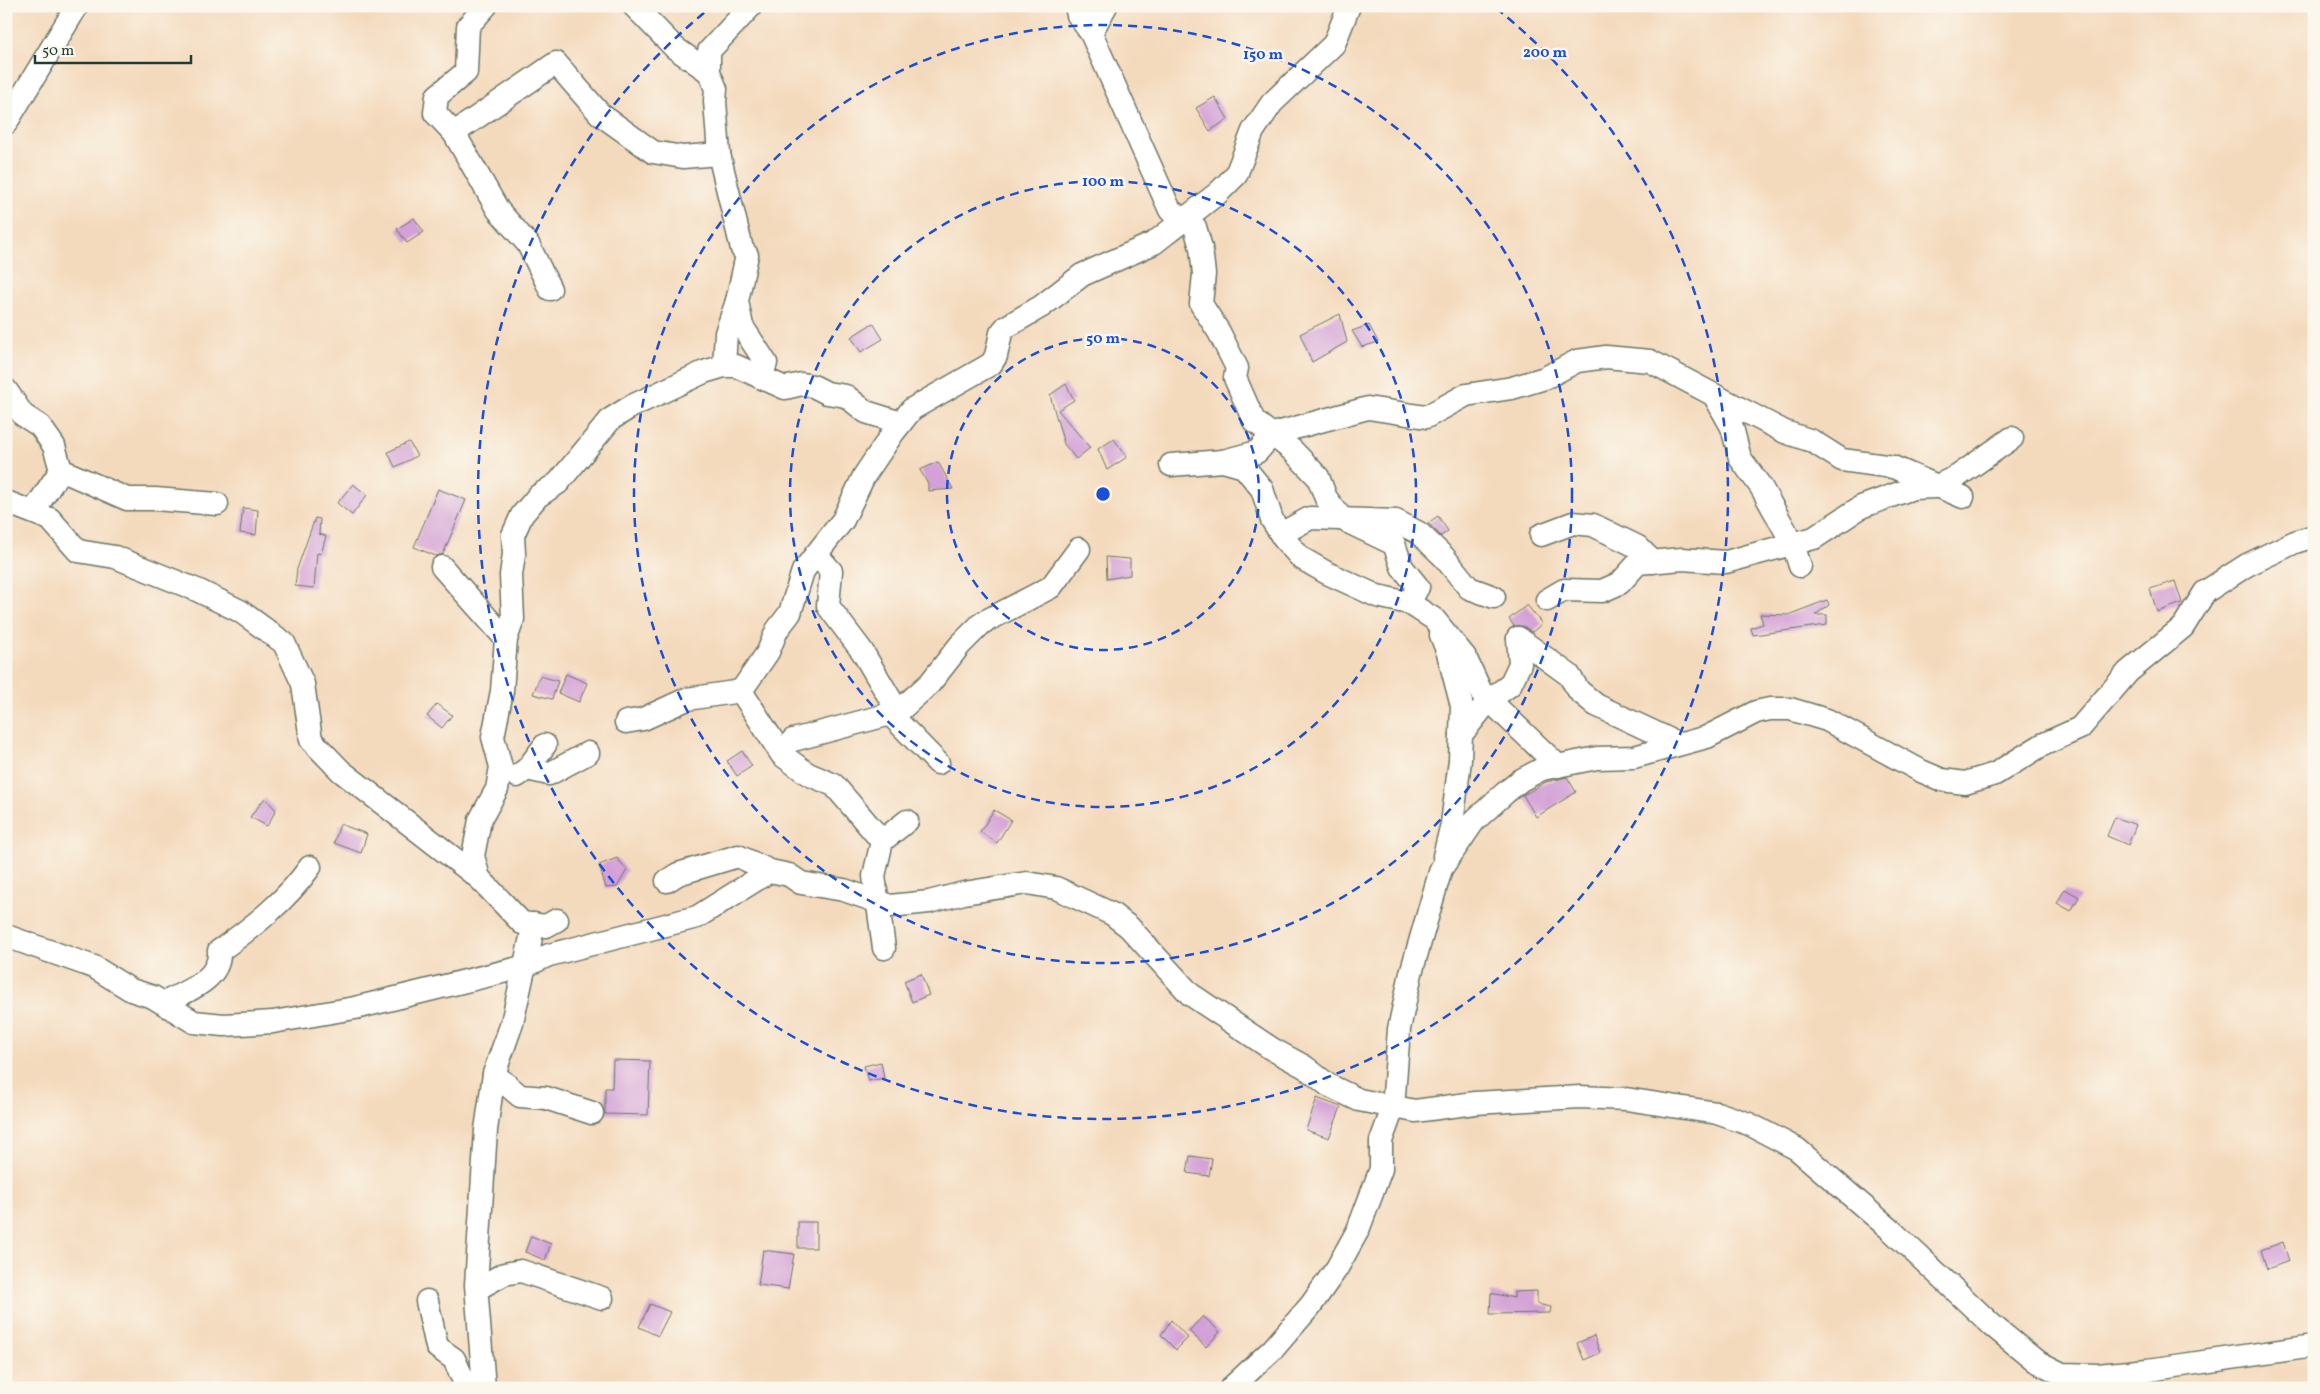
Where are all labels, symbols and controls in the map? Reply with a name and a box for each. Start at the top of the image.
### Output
scale bar [35,32,191,64]
text: 50 m [42,41,74,62]
text: 200 m [1523,43,1567,64]
text: 150 m [1243,45,1283,66]
text: 100 m [1082,172,1125,193]
text: 50 m [1086,329,1120,350]
centre of rings [1094,485,1112,503]

